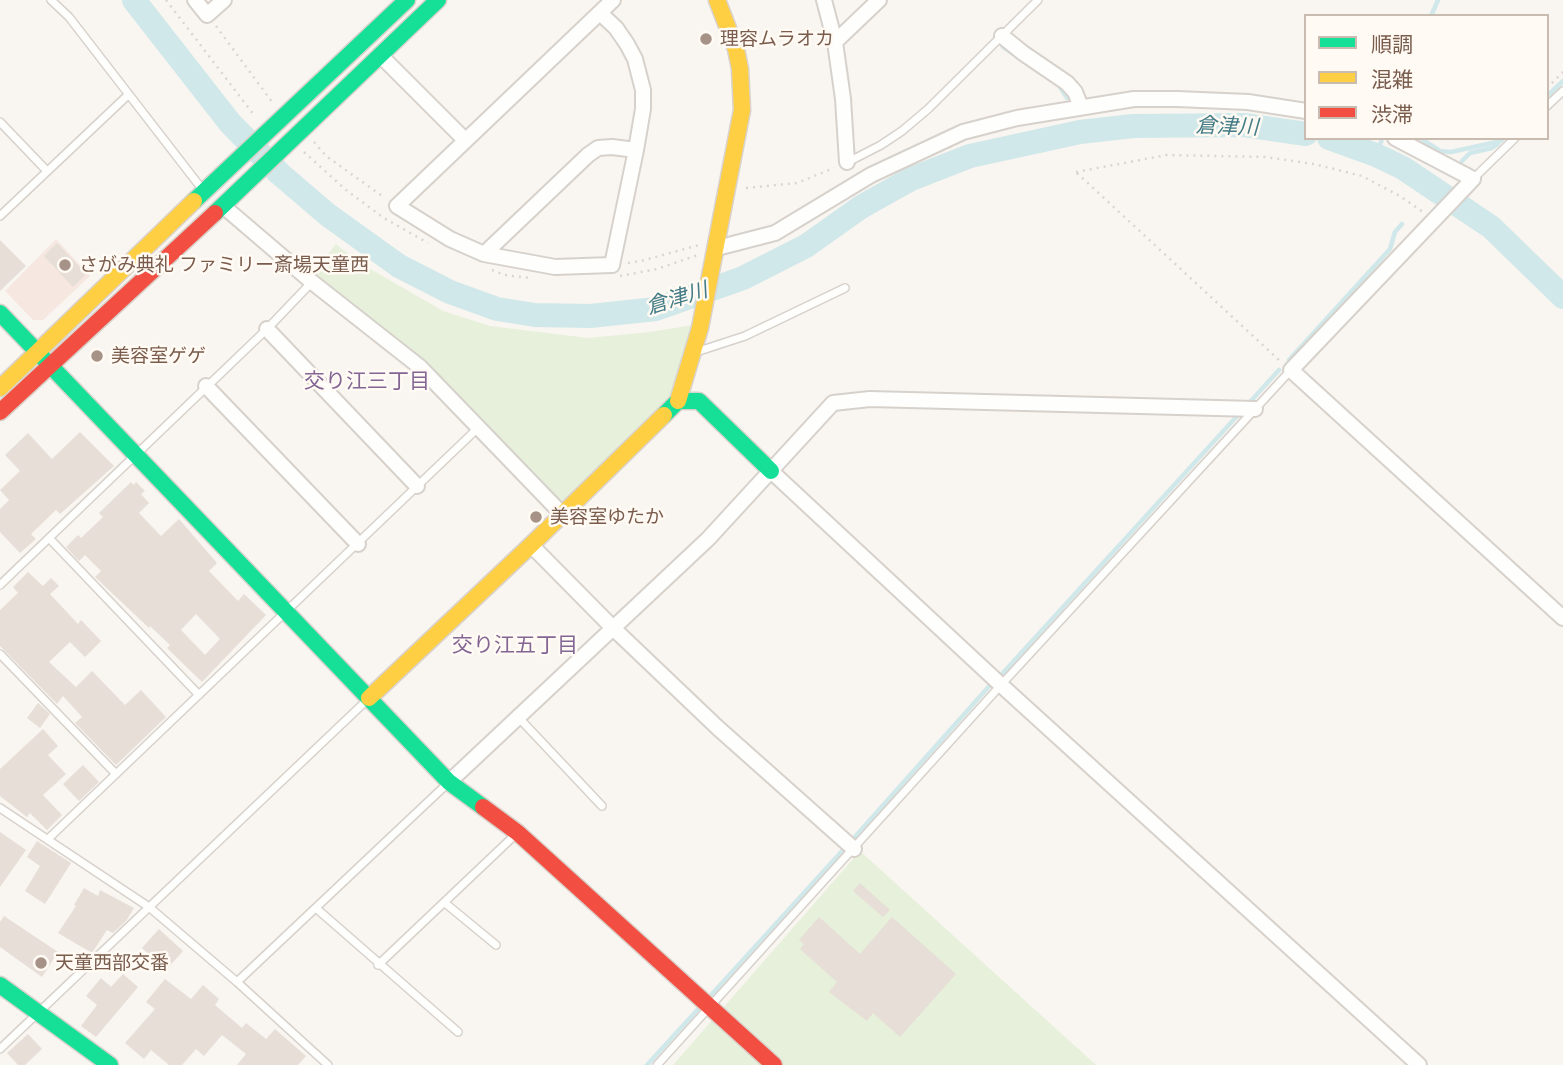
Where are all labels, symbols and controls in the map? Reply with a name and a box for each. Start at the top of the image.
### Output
legend [1304,14,1549,140]
place label: 理容ムラオカ [720,28,834,50]
marker: 理容ムラオカ [698,31,714,47]
text: 順調 [1371,32,1413,57]
text: 混雑 [1371,67,1413,92]
text: 渋滞 [1371,102,1413,127]
water label: 倉津川 [1195,113,1259,141]
place label: さがみ典礼 ファミリー斎場天童西 [79,254,369,276]
marker: さがみ典礼 ファミリー斎場天童西 [57,257,73,273]
water label: 倉津川 [643,278,711,320]
place label: 美容室ゲゲ [111,345,206,367]
marker: 美容室ゲゲ [89,348,105,364]
district label: 交り江三丁目 [304,369,430,395]
place label: 美容室ゆたか [550,506,664,528]
marker: 美容室ゆたか [528,509,544,525]
district label: 交り江五丁目 [452,633,578,659]
place label: 天童西部交番 [55,952,169,974]
marker: 天童西部交番 [33,955,49,971]

